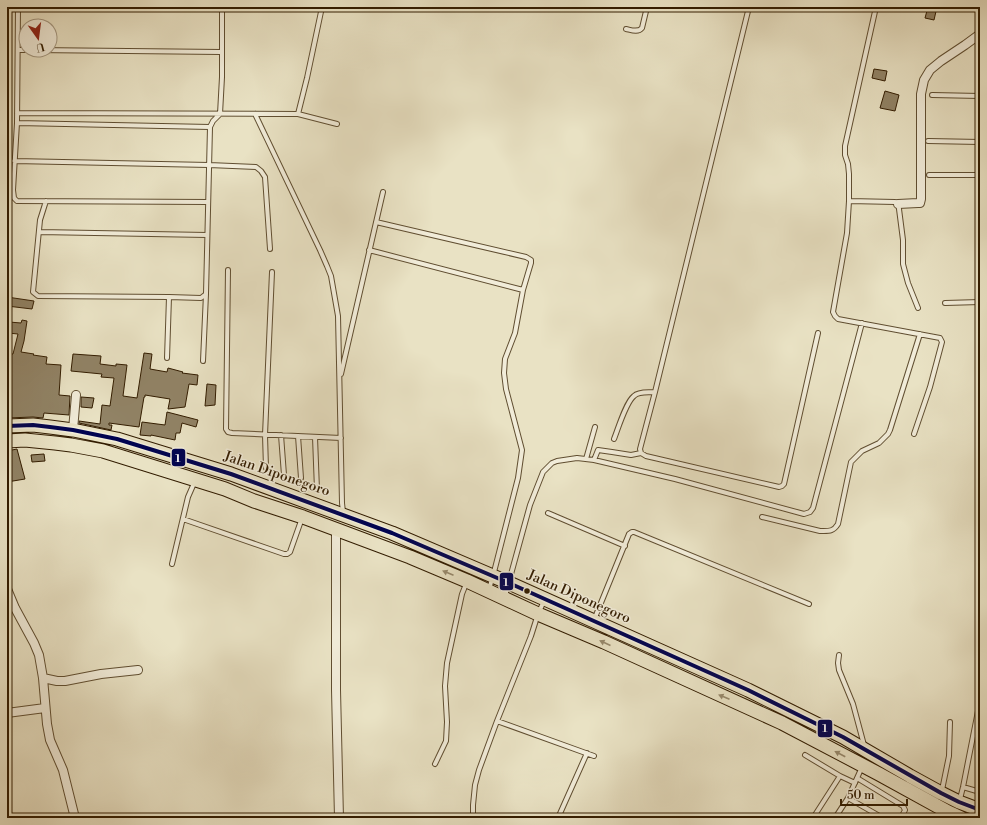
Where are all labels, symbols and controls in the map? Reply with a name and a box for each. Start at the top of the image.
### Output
north arrow [18,18,58,58]
text: U [34,39,46,55]
street label: Jalan Diponegoro [221,447,333,501]
line badge: 1 [171,448,186,467]
text: 1 [175,452,181,466]
street label: Jalan Diponegoro [524,566,634,628]
one-way arrow [443,570,454,576]
line badge: 1 [499,572,514,591]
text: 1 [503,576,509,590]
unlabelled marker [522,586,532,596]
one-way arrow [600,640,611,646]
one-way arrow [717,693,729,699]
line badge: 1 [817,719,833,738]
text: 1 [822,722,828,736]
one-way arrow [834,750,846,757]
scale bar [841,781,907,807]
text: 50 m [847,788,875,803]

